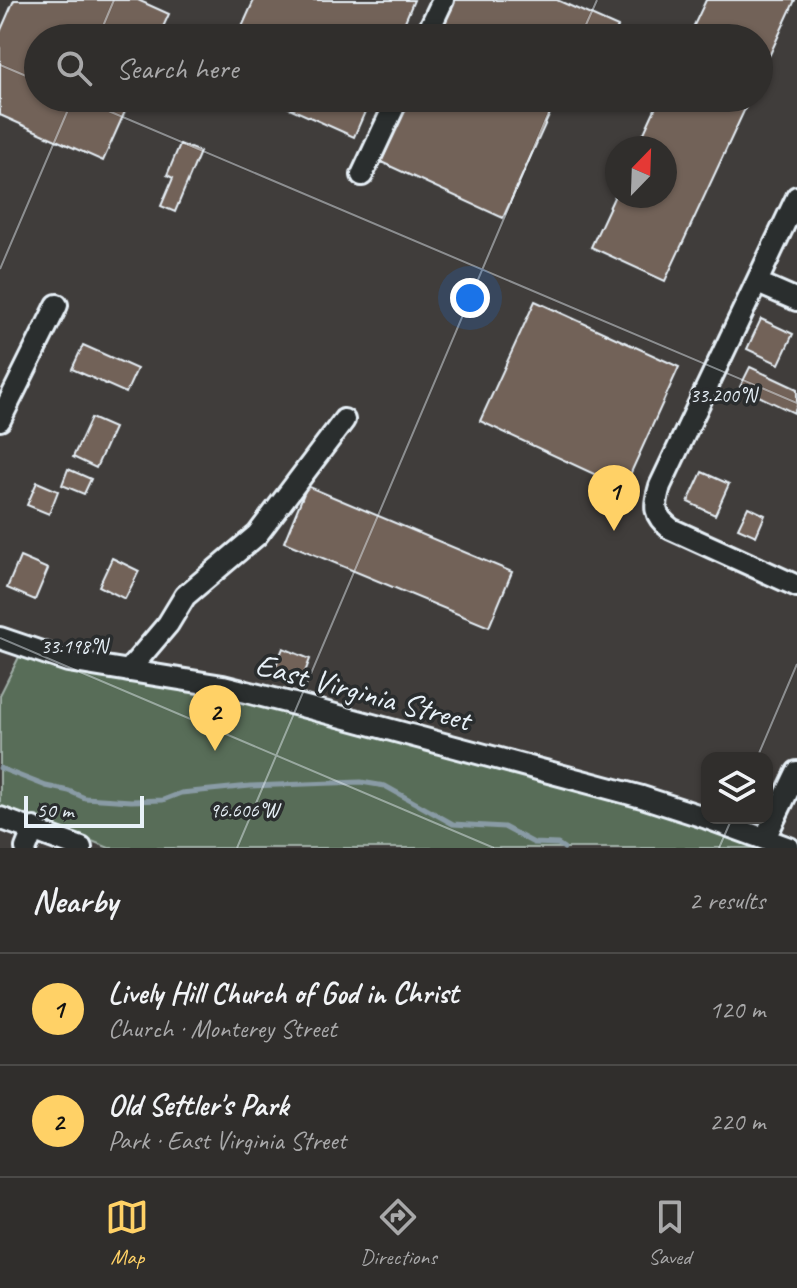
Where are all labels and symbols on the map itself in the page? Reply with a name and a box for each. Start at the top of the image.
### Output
north arrow [605,136,677,208]
your location [450,278,490,318]
text: 33.200°N [690,383,759,408]
pin: 1 [588,465,640,531]
text: 33.198°N [41,634,110,659]
street label: East Virginia Street [251,644,478,741]
pin: 2 [189,685,241,751]
scale bar [24,792,144,828]
text: 96.606°W [209,798,282,823]

